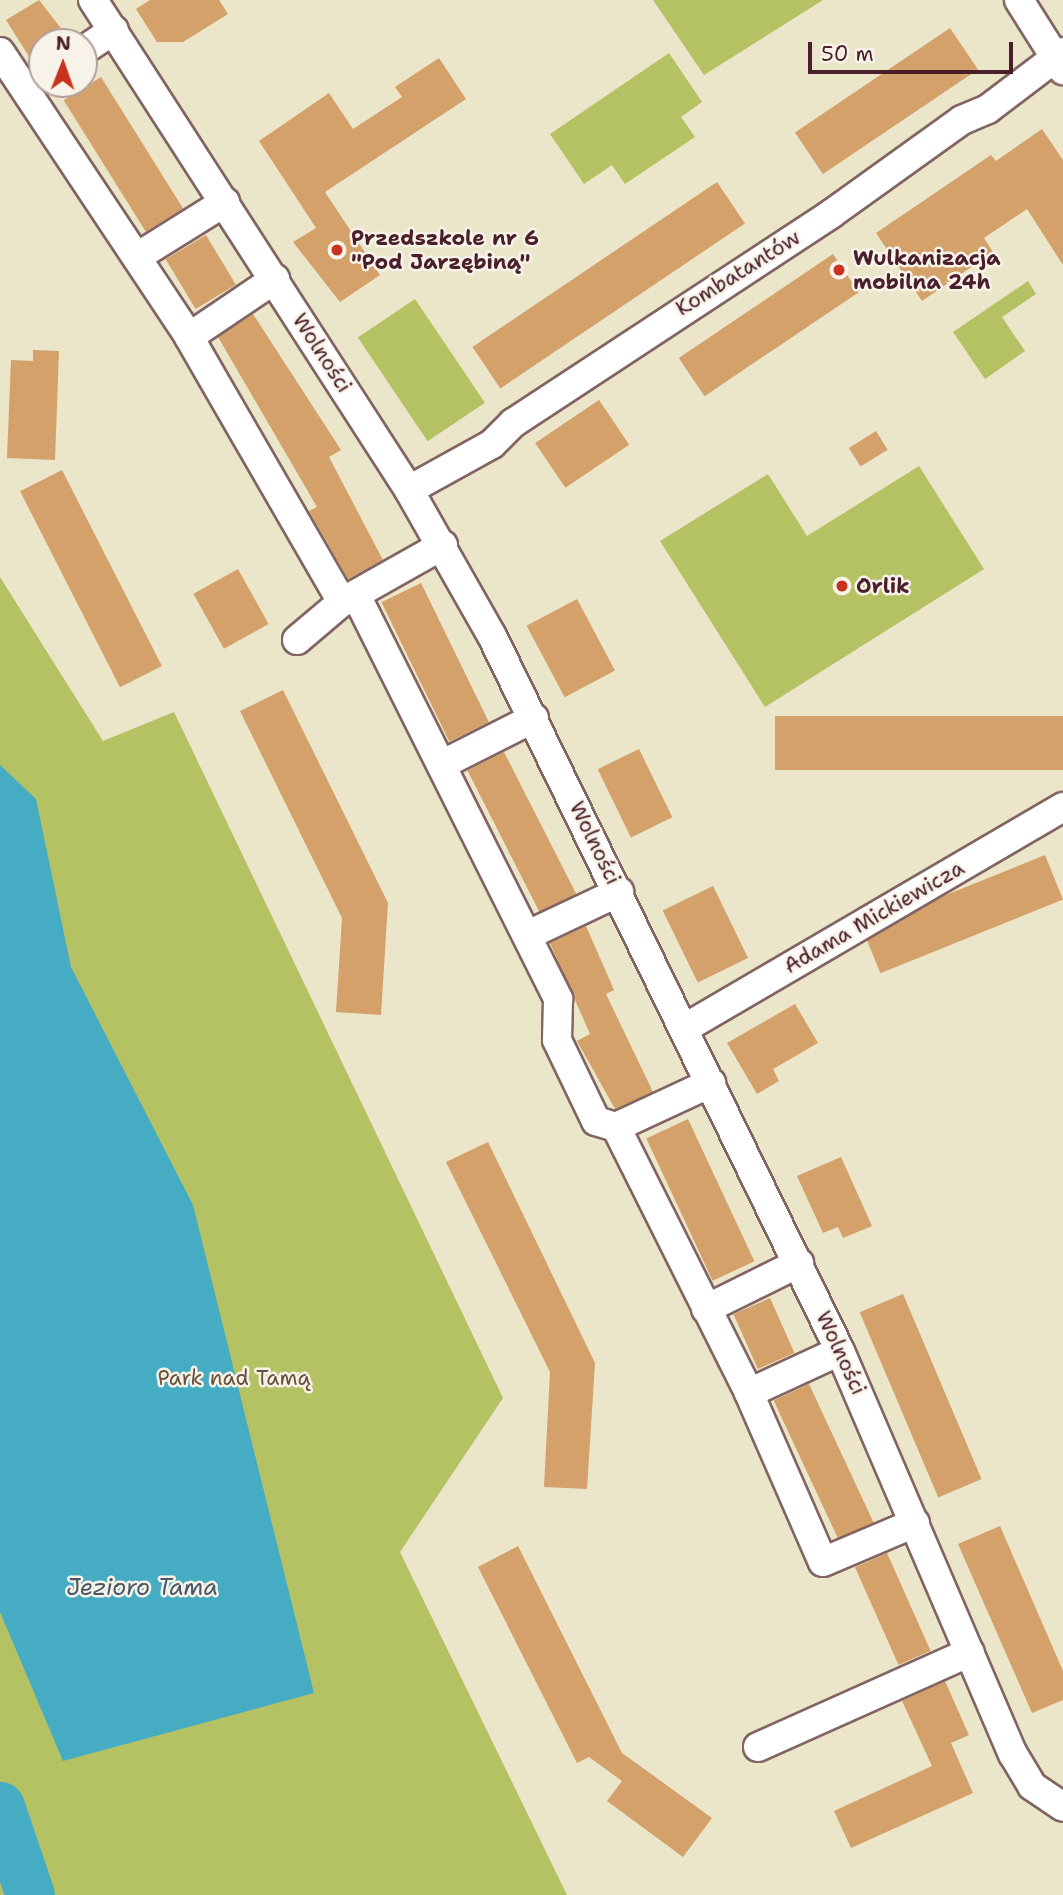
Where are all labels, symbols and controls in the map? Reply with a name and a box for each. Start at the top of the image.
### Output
north arrow [28,28,98,98]
scale bar [811,28,1016,72]
text: N [56,31,71,56]
text: 50 m [821,40,874,68]
place label: Przedszkole nr 6 "Pod Jarzębiną" [351,225,539,275]
street label: Kombatantów [671,225,805,321]
marker: Przedszkole nr 6 "Pod Jarzębiną" [329,242,345,258]
place label: Wulkanizacja mobilna 24h [853,245,1000,295]
marker: Wulkanizacja mobilna 24h [831,262,847,278]
street label: Wolności [287,309,357,397]
place label: Orlik [856,573,910,599]
marker: Orlik [834,578,850,594]
street label: Wolności [564,797,626,889]
street label: Adama Mickiewicza [779,855,969,979]
street label: Wolności [811,1307,871,1399]
park label: Park nad Tamą [158,1365,310,1391]
water label: Jezioro Tama [66,1573,218,1601]

